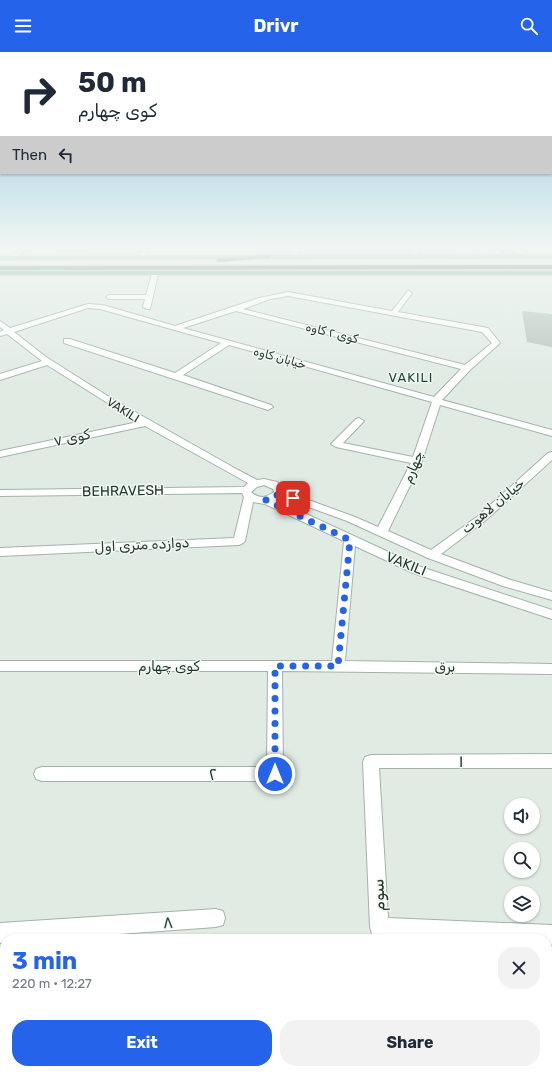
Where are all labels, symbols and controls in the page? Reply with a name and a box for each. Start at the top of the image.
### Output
icon: menu [12,15,34,37]
text: Drivr [253,15,299,37]
icon: search [518,15,540,37]
text: 50 m [78,66,147,99]
icon: right [12,68,64,120]
text: کوی چهارم [78,100,157,122]
icon: left [55,144,77,166]
text: Then [12,146,47,164]
street label: کوی ۲ کاوه [304,320,360,347]
street label: خیابان کاوه [252,344,308,373]
district label: VAKILI [389,370,433,385]
street label: VAKILI [104,395,142,425]
street label: کوی ۷ [52,426,93,450]
street label: چهارم [399,448,428,486]
street label: خیابان لاهوت [458,474,528,537]
pin [276,481,310,515]
street label: BEHRAVESH [82,482,164,500]
icon: arrive [282,487,304,509]
street label: دوازده متری اول [94,534,190,556]
street label: VAKILI [383,548,429,580]
street label: کوی چهارم [138,658,200,676]
street label: برق [434,658,456,676]
street label: ۱ [458,751,464,771]
position arrow [254,753,296,795]
street label: ۲ [209,764,217,784]
map controls [504,798,540,922]
button: sound [504,798,540,834]
button: search [504,842,540,878]
street label: سوم [367,878,390,912]
button: layers [504,886,540,922]
street label: ۸ [162,912,174,932]
text: 3 min [12,947,77,975]
button: close [498,947,540,989]
text: 220 m · 12:27 [12,976,92,991]
button: Exit [12,1020,272,1066]
button: Share [280,1020,540,1066]

